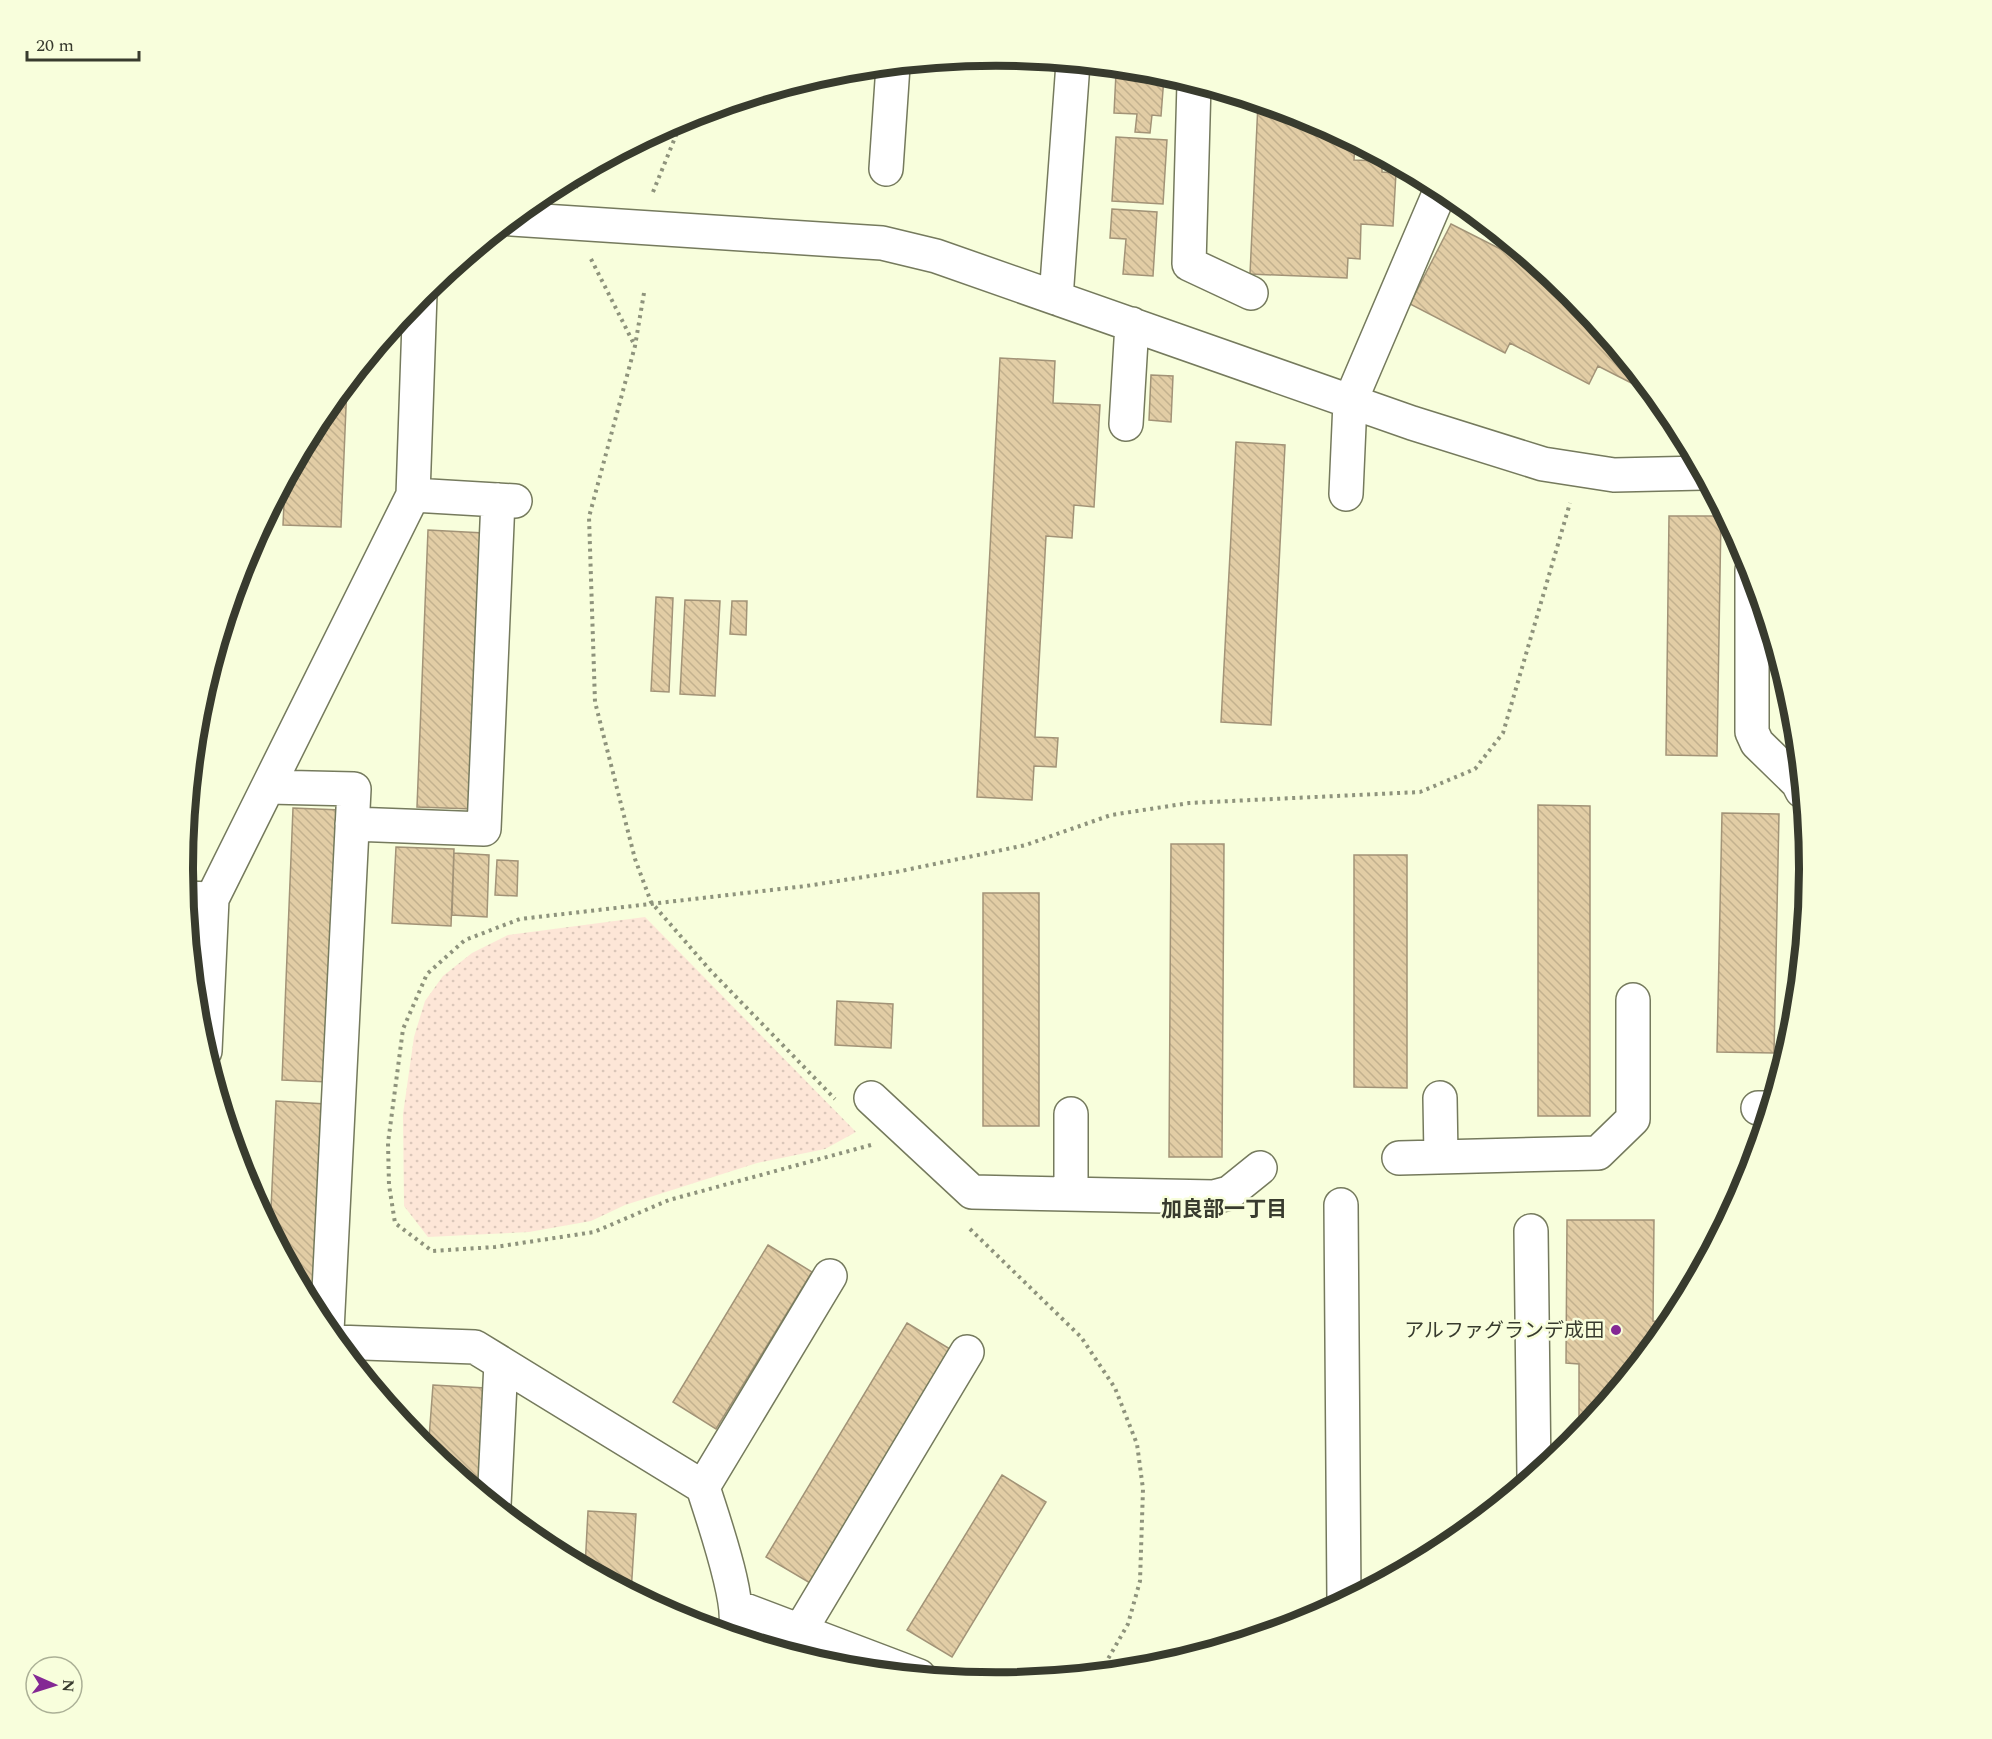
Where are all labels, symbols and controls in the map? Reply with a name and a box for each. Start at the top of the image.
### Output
scale bar [27,24,140,62]
text: 20 m [36,32,74,59]
district label: 加良部一丁目 [1161,1194,1287,1226]
place label: アルファグランデ成田 [1404,1316,1604,1346]
marker: アルファグランデ成田 [1609,1323,1623,1337]
north arrow [24,1655,84,1715]
text: N [56,1679,80,1693]

